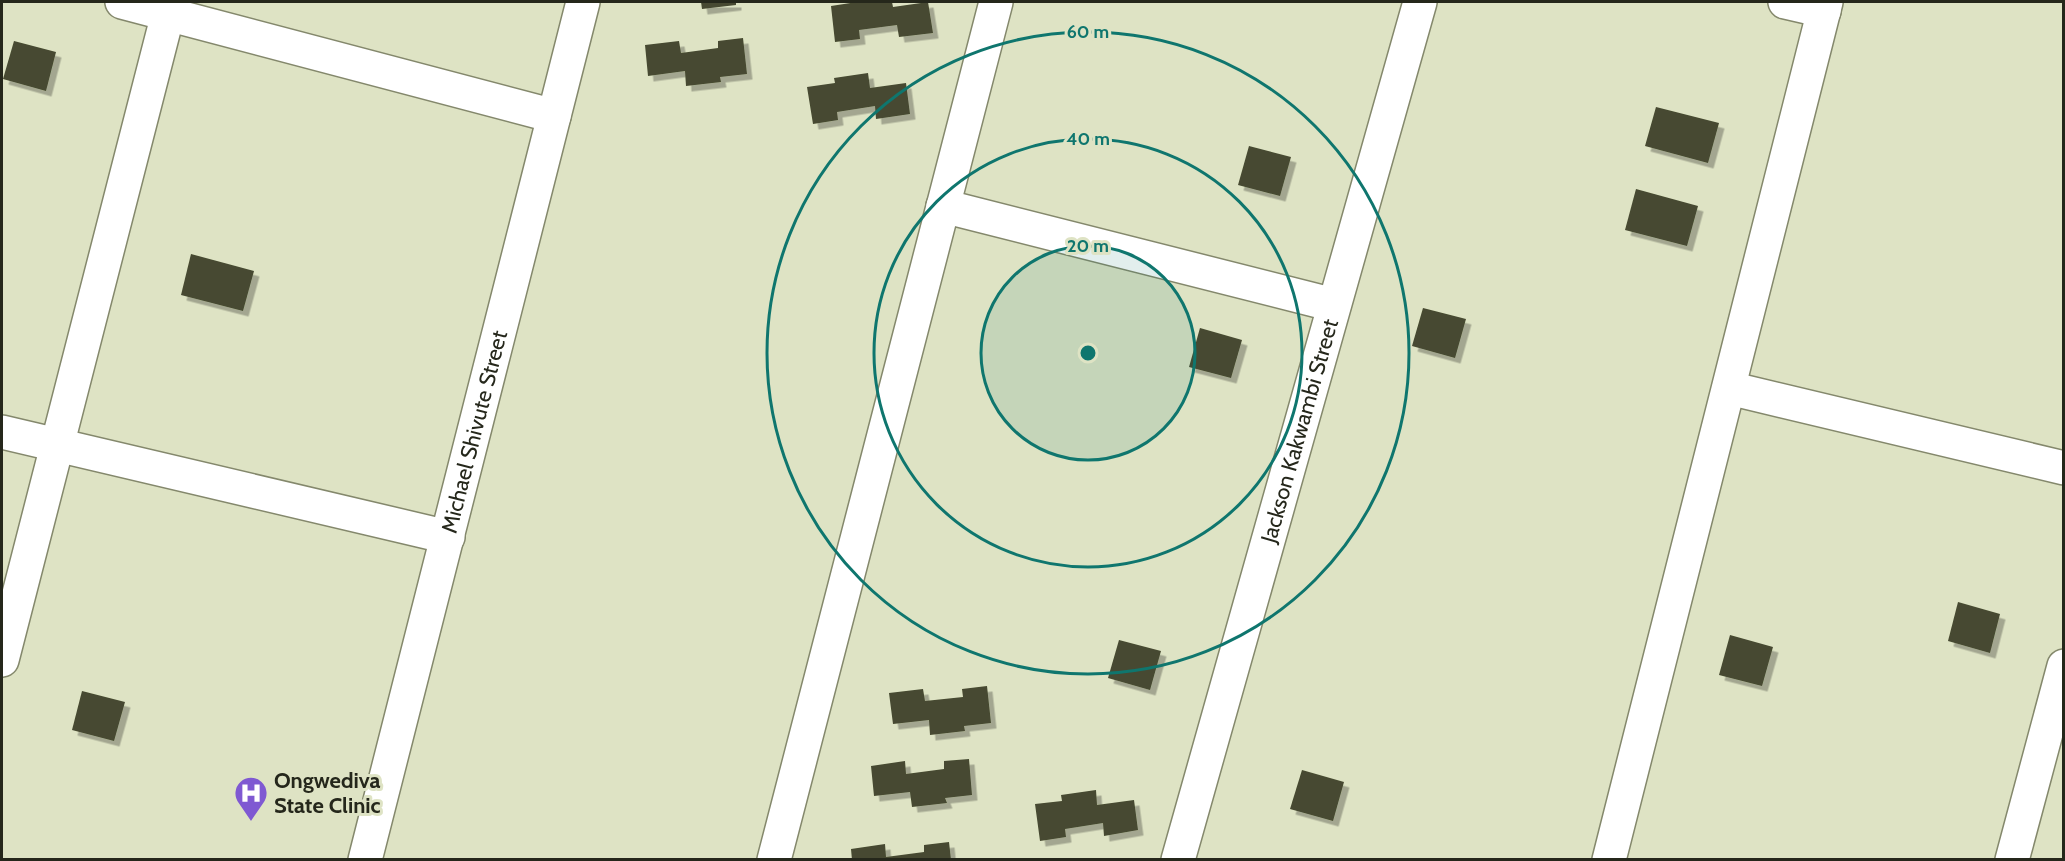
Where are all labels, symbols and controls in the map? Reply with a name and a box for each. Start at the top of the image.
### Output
text: 60 m [1067,21,1109,43]
text: 40 m [1066,128,1110,150]
text: 20 m [1067,235,1109,257]
street label: Jackson Kakwambi Street [1255,315,1344,547]
street label: Michael Shivute Street [436,327,513,536]
centre of rings [1078,343,1098,363]
place label: Ongwediva State Clinic [274,767,381,819]
hospital icon: Ongwediva State Clinic [233,775,269,822]

